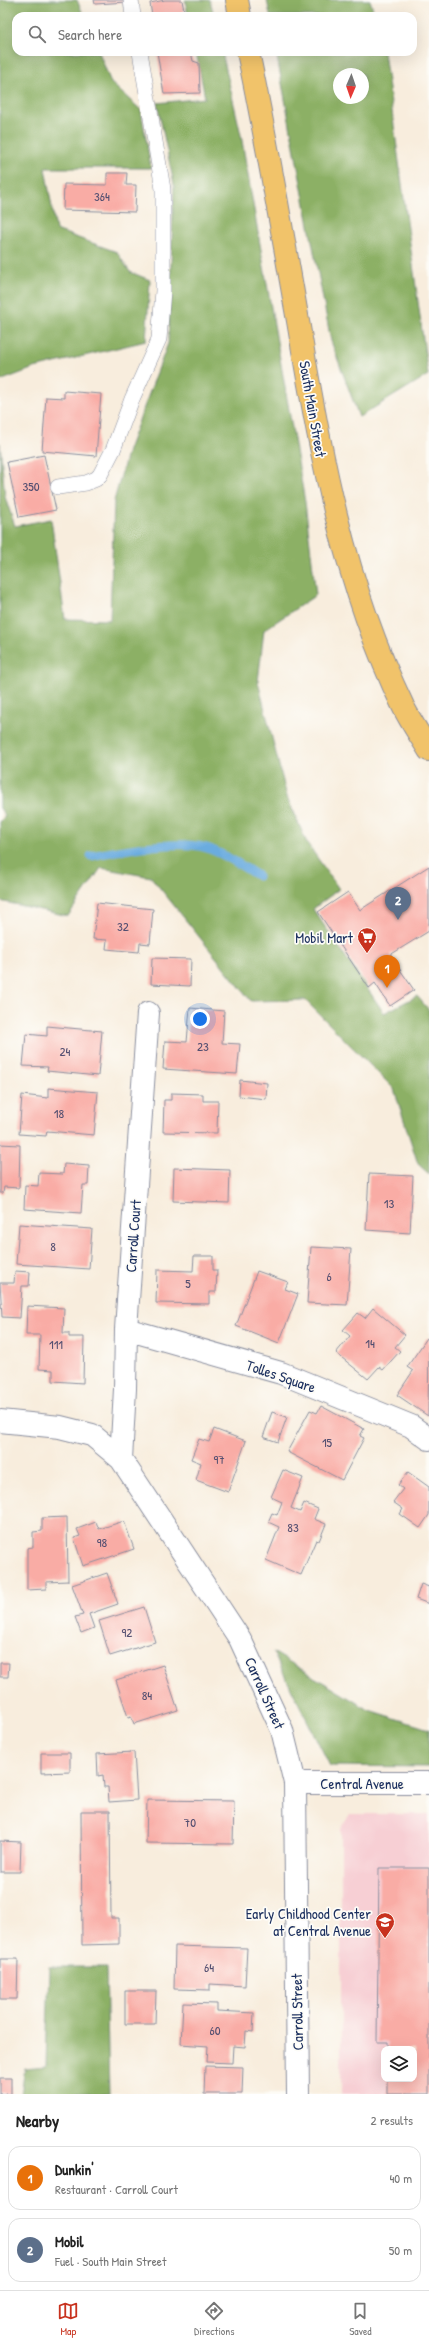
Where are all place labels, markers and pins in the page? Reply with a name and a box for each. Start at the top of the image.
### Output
pin: 2 [385,887,411,920]
supermarket icon: Mobil Mart [356,926,378,954]
place label: Mobil Mart [295,927,354,948]
pin: 1 [374,955,400,988]
place label: Early Childhood Center at Central Avenue [246,1903,371,1941]
school or university icon: Early Childhood Center at Central Avenue [374,1911,396,1939]

